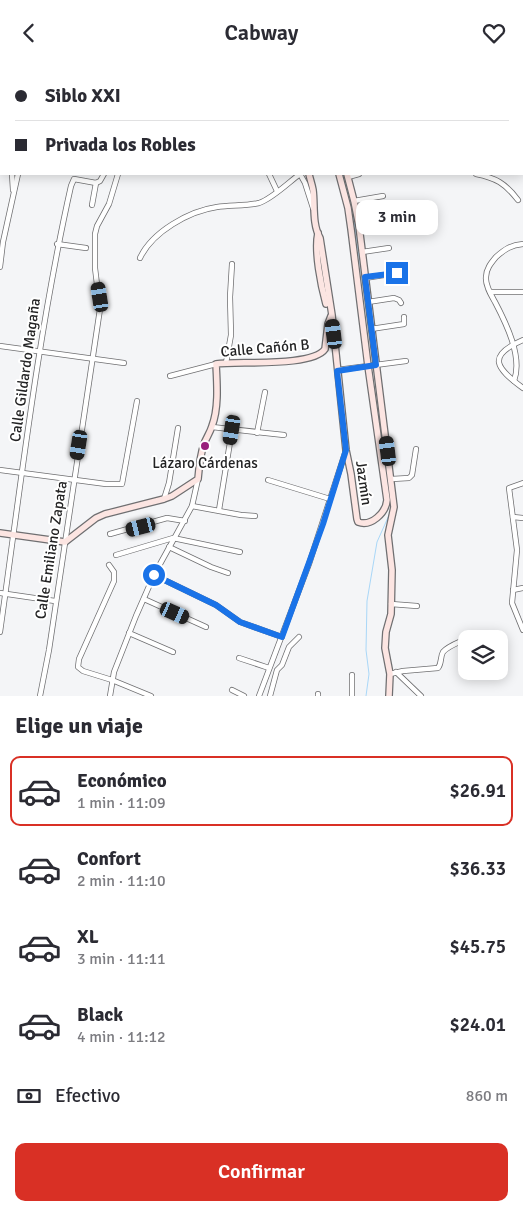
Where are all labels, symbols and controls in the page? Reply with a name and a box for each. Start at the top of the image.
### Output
icon: back [15,19,43,47]
text: Cabway [225,19,298,46]
icon: heart [480,19,508,47]
text: Siblo XXI [45,84,121,108]
text: Privada los Robles [45,133,196,157]
callout: 3 min [356,201,438,235]
text: 3 min [378,207,416,227]
route end [386,262,408,284]
car [90,281,109,313]
street label: Calle Gildardo Magaña [6,297,44,443]
car [324,318,343,350]
street label: Calle Cañón B [220,335,310,361]
car [222,414,241,446]
car [69,429,88,461]
car [378,435,397,467]
marker: Lázaro Cárdenas [199,440,211,452]
place label: Lázaro Cárdenas [152,454,258,472]
street label: Jazmín [352,460,376,506]
street label: Calle Emiliano Zapata [31,480,71,620]
car [124,516,157,538]
route start [143,564,165,586]
car [158,600,191,626]
map controls [458,630,508,680]
button: layers [458,630,508,680]
text: Elige un viaje [15,712,143,739]
icon: car [17,769,62,814]
text: Económico [77,769,167,793]
text: $26.91 [449,779,506,803]
text: 1 min · 11:09 [77,793,166,813]
icon: car [17,847,62,892]
text: Confort [77,847,141,871]
text: $36.33 [449,857,506,881]
text: 2 min · 11:10 [77,871,166,891]
icon: car [17,925,62,970]
text: XL [77,925,99,949]
text: $45.75 [449,935,506,959]
text: 3 min · 11:11 [77,949,166,969]
icon: car [17,1003,62,1048]
text: Black [77,1003,123,1027]
text: $24.01 [449,1013,506,1037]
text: 4 min · 11:12 [77,1027,166,1047]
icon: cash [15,1082,43,1110]
text: Efectivo [55,1084,120,1108]
text: 860 m [466,1086,508,1106]
button: Confirmar [15,1143,508,1201]

